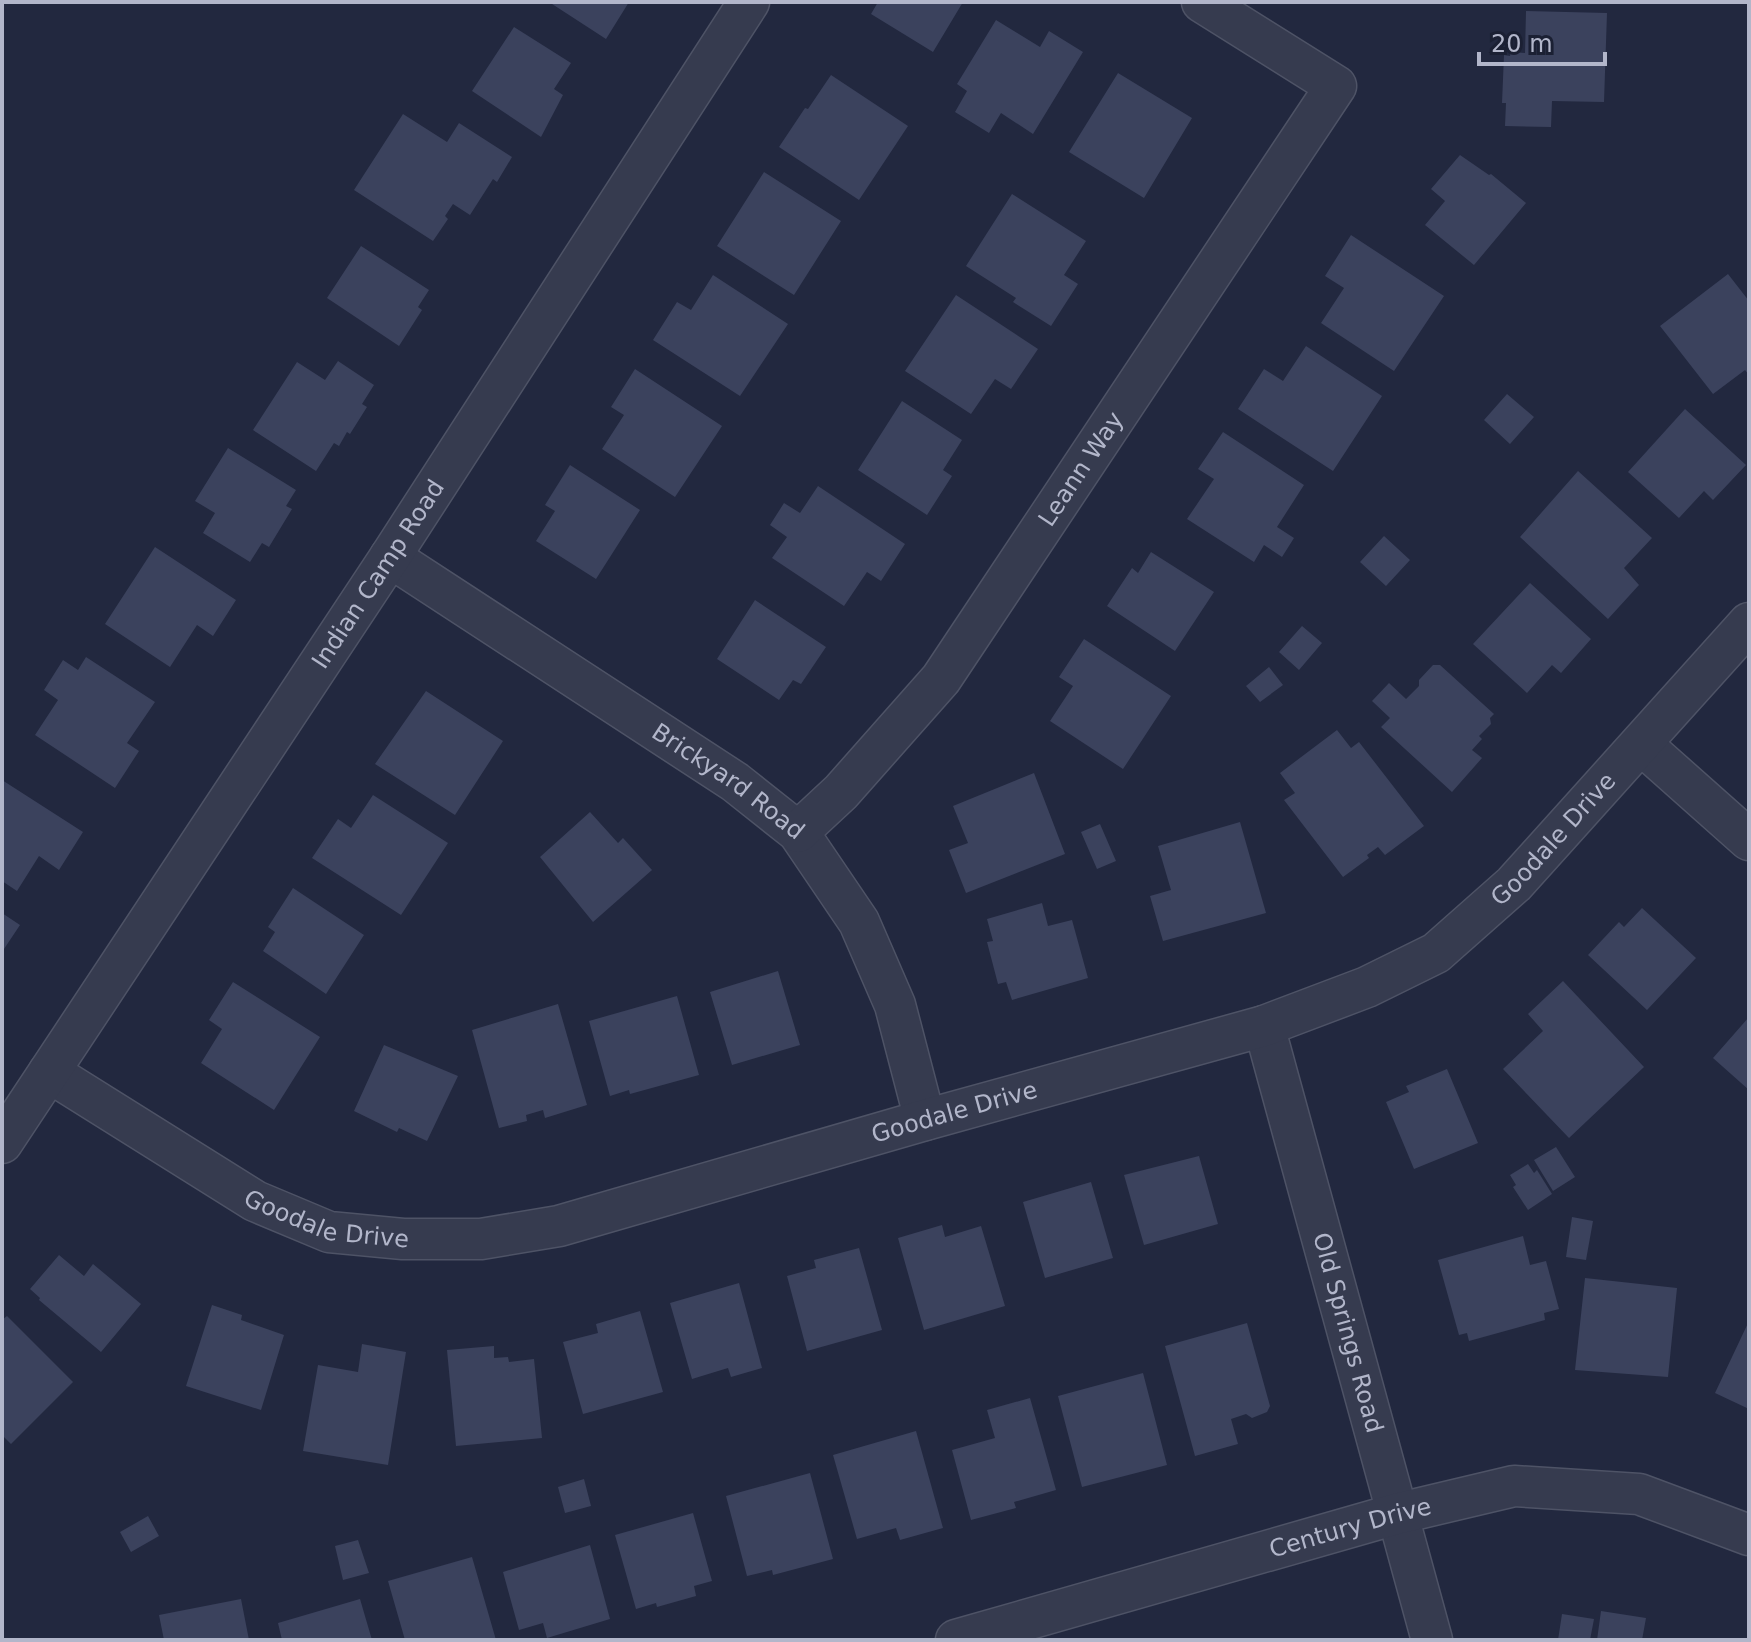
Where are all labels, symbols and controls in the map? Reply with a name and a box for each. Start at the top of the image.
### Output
scale bar [1479,16,1605,66]
text: 20 m [1491,30,1553,58]
street label: Leann Way [1033,406,1129,531]
street label: Indian Camp Road [306,475,450,674]
street label: Brickyard Road [647,718,810,845]
street label: Goodale Drive [1485,767,1621,912]
street label: Goodale Drive [868,1076,1040,1149]
street label: Goodale Drive [239,1184,410,1253]
street label: Old Springs Road [1307,1230,1389,1436]
street label: Century Drive [1266,1492,1434,1564]

